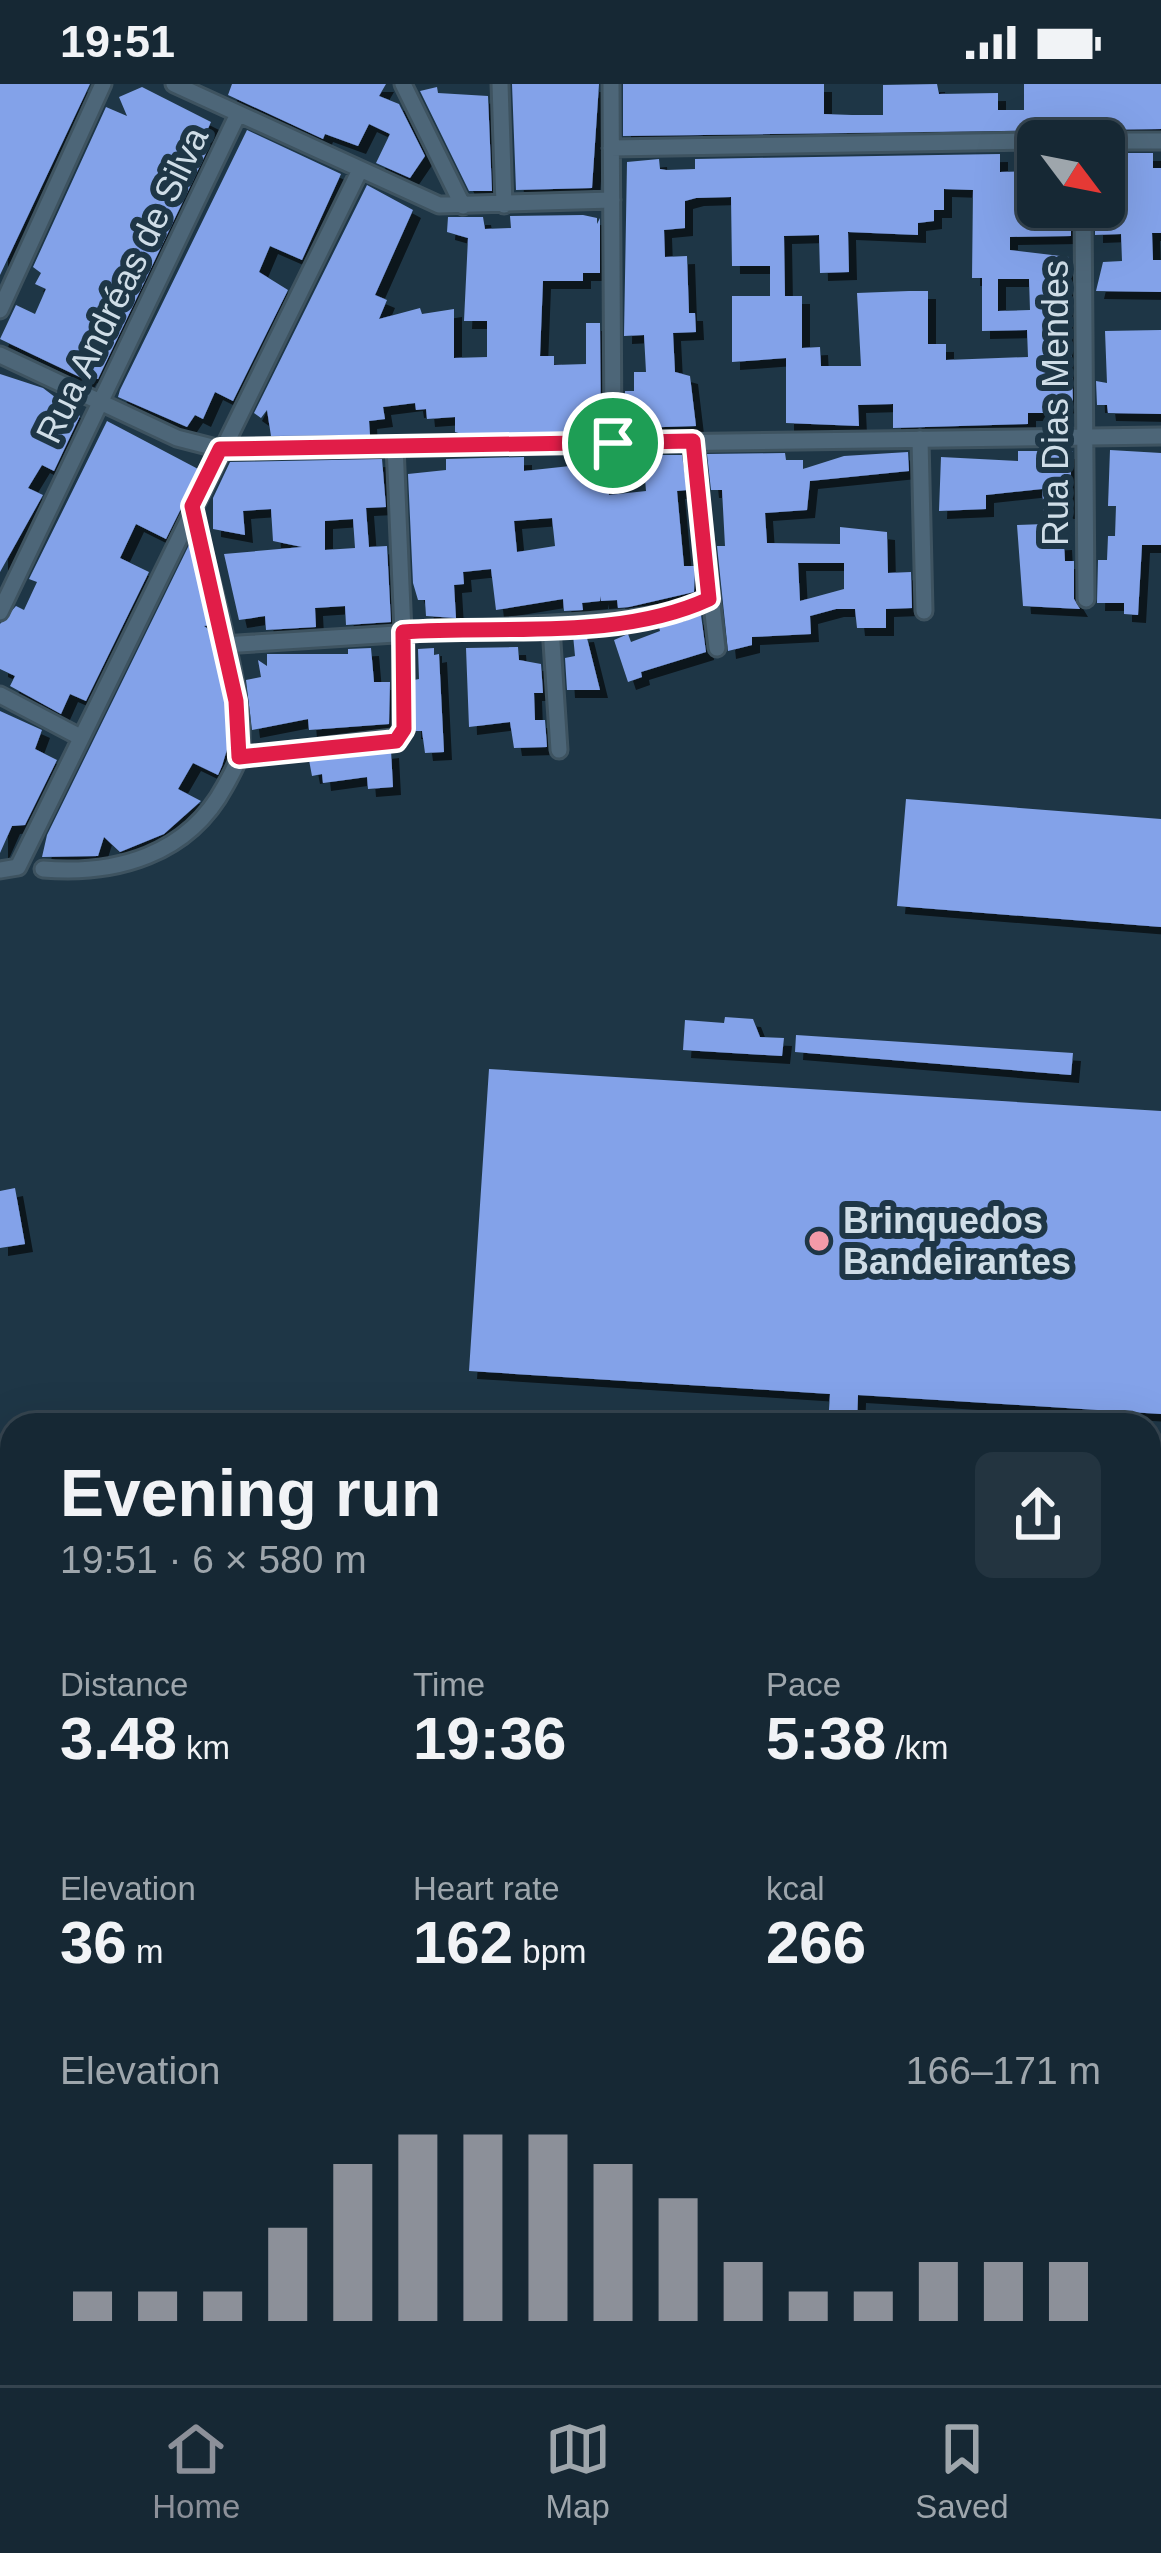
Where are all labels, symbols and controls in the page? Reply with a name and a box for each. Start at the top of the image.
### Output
text: 19:51 [60,16,175,67]
street label: Rua Andréas de Silva [28,120,217,450]
north arrow [1017,120,1125,228]
map controls [1017,120,1125,228]
street label: Rua Dias Mendes [1035,260,1076,546]
pin [562,392,664,494]
icon: arrive [580,410,646,476]
place label: Brinquedos Bandeirantes [843,1200,1071,1282]
marker: Brinquedos Bandeirantes [806,1228,832,1254]
button: share [975,1452,1101,1578]
text: Evening run [60,1456,441,1530]
text: 19:51 · 6 × 580 m [60,1538,367,1581]
text: Distance [60,1666,188,1703]
text: Time [413,1666,485,1703]
text: Pace [766,1666,841,1703]
text: 3.48 [60,1705,177,1772]
text: 19:36 [413,1705,566,1772]
text: 5:38 [766,1705,886,1772]
text: km [177,1729,230,1766]
text: /km [886,1729,948,1766]
text: Elevation [60,1870,196,1907]
text: Heart rate [413,1870,560,1907]
text: kcal [766,1870,825,1907]
text: 36 [60,1909,127,1976]
text: 162 [413,1909,513,1976]
text: 266 [766,1909,866,1976]
text: m [127,1933,163,1970]
text: bpm [513,1933,586,1970]
text: Elevation [60,2049,220,2092]
text: 166–171 m [906,2049,1101,2092]
tab: Home [152,2416,240,2526]
tab: Map [545,2416,611,2526]
tab: Saved [915,2416,1009,2526]

